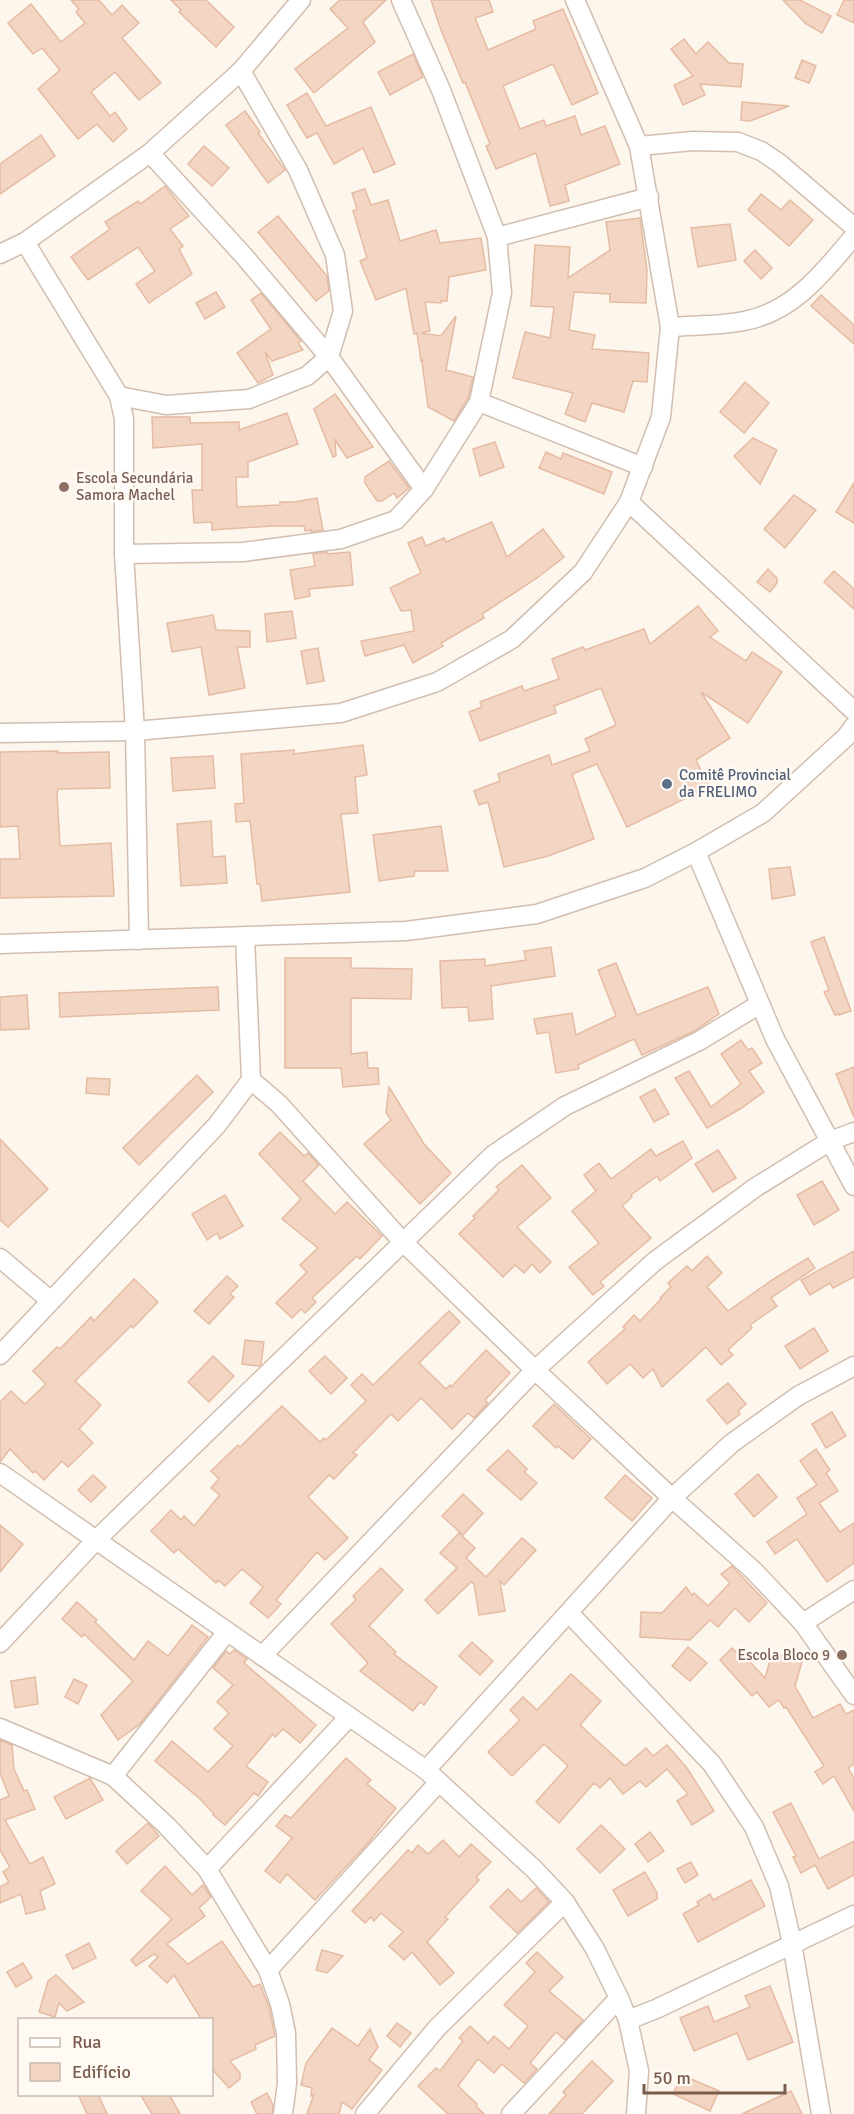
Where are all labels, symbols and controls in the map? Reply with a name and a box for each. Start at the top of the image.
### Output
place label: Escola Secundária Samora Machel [76,469,193,504]
marker: Escola Secundária Samora Machel [57,480,71,494]
place label: Comitê Provincial da FRELIMO [679,766,791,801]
marker: Comitê Provincial da FRELIMO [660,777,674,791]
place label: Escola Bloco 9 [738,1646,830,1664]
marker: Escola Bloco 9 [835,1648,849,1662]
legend [18,2018,213,2096]
text: Rua [72,2031,101,2053]
scale bar [644,2057,785,2095]
text: Edifício [72,2061,131,2083]
text: 50 m [653,2067,691,2089]

